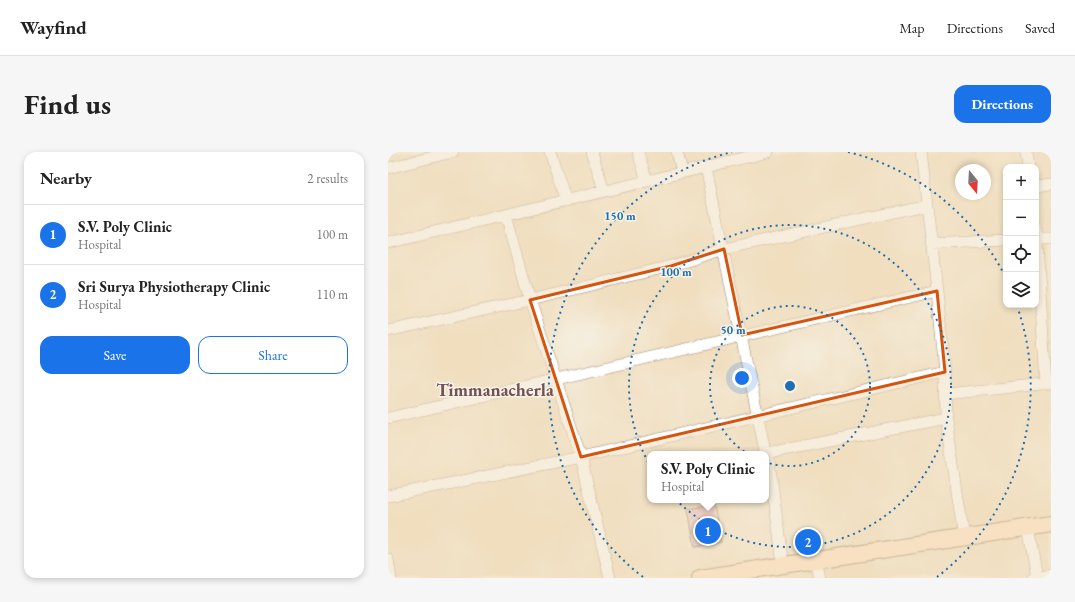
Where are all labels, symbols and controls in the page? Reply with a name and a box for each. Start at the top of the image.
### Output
text: Wayfind [20,15,87,40]
text: Map [899,19,925,37]
text: Directions [947,19,1003,37]
text: Saved [1025,19,1055,37]
button: Directions [954,85,1051,123]
text: Find us [24,86,111,122]
north arrow [955,164,991,200]
map controls [1003,164,1039,308]
button: + [1003,164,1039,200]
text: Nearby [40,167,92,189]
text: 2 results [307,170,348,187]
button: − [1003,200,1039,236]
text: 150 m [604,208,636,224]
text: S.V. Poly Clinic [78,217,172,236]
text: 1 [50,226,56,243]
text: 100 m [317,226,348,243]
text: Hospital [78,236,122,253]
button: locate [1003,236,1039,272]
text: 100 m [660,264,692,280]
button: layers [1003,272,1039,308]
text: Sri Surya Physiotherapy Clinic [78,277,270,296]
text: 2 [50,286,56,303]
text: 110 m [317,286,348,303]
text: Hospital [78,296,122,313]
text: 50 m [720,322,746,338]
button: Save [40,336,190,374]
button: Share [198,336,348,374]
your location [732,368,752,388]
district label: Timmanacherla [436,378,554,401]
centre of rings [783,379,797,393]
popup [647,451,769,503]
text: S.V. Poly Clinic [661,459,755,478]
text: Hospital [661,478,705,495]
pin: 1 [695,516,721,546]
pin: 2 [795,527,821,557]

